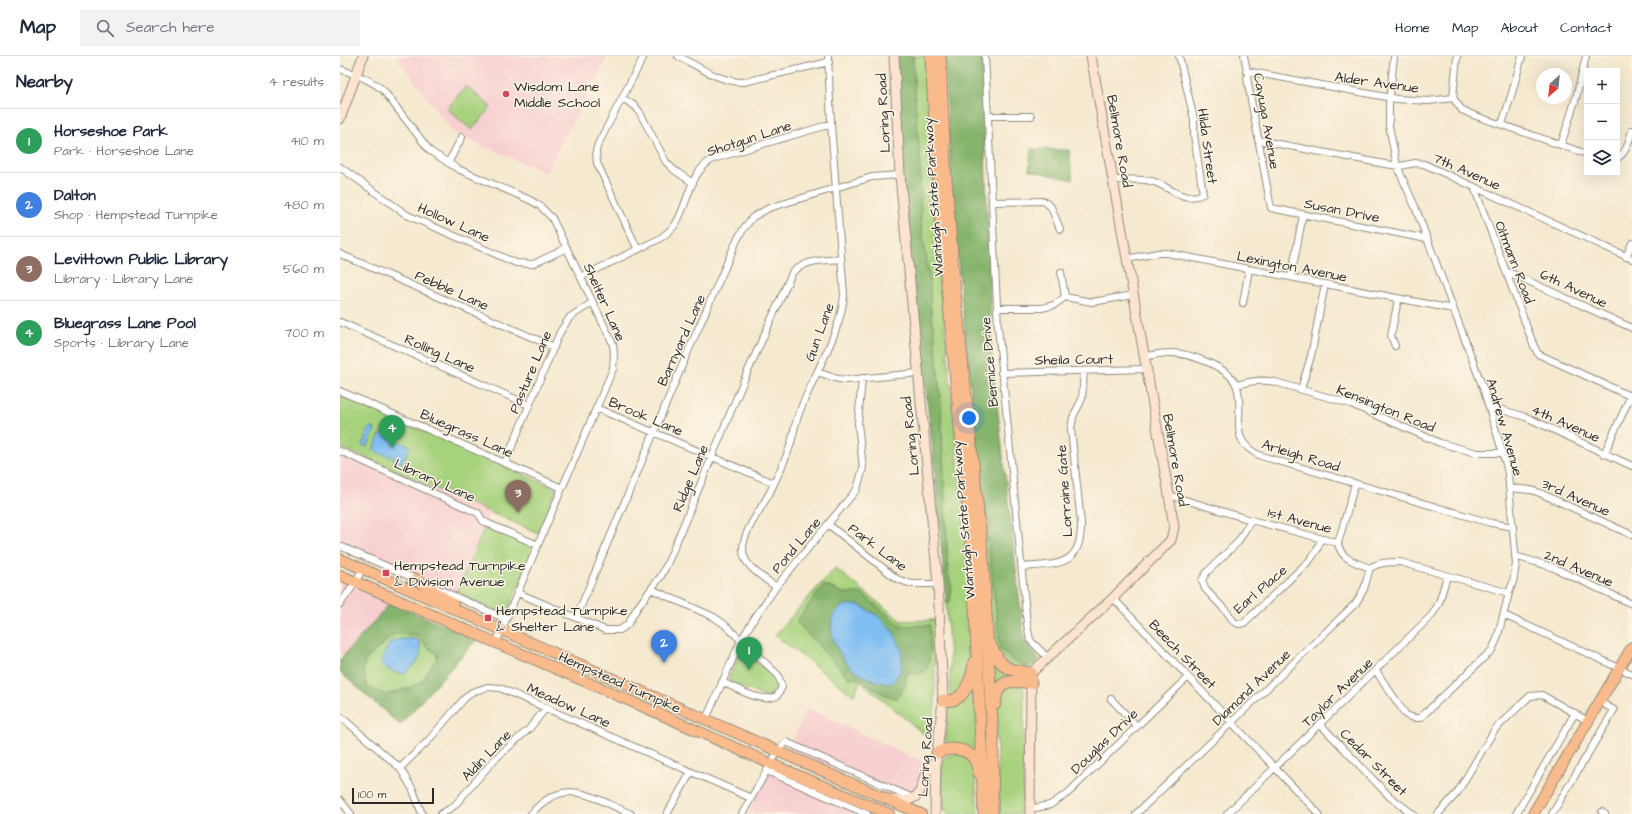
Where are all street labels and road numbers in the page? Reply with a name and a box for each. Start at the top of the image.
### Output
street label: Alder Avenue [1334,67,1421,99]
street label: Cayuga Avenue [1248,72,1284,171]
street label: Loring Road [872,73,896,153]
street label: Bellmore Road [1101,93,1137,189]
street label: Hilda Street [1192,107,1222,185]
street label: Shotgun Lane [704,116,795,162]
street label: Wantagh State Parkway [918,117,950,277]
street label: 7th Avenue [1430,148,1504,196]
street label: Susan Drive [1302,194,1382,228]
street label: Hollow Lane [414,198,493,248]
street label: Oltmann Road [1489,218,1539,307]
street label: Lexington Avenue [1235,246,1349,288]
street label: Shelter Lane [578,260,630,345]
street label: 6th Avenue [1537,265,1611,313]
street label: Pebble Lane [411,266,492,316]
street label: Barnyard Lane [653,291,711,389]
street label: Gun Lane [800,300,840,364]
street label: Bernice Drive [976,316,1004,408]
street label: Pasture Lane [504,328,558,417]
street label: Rolling Lane [401,329,479,379]
street label: Sheila Court [1034,349,1114,371]
street label: Andrew Avenue [1481,376,1528,479]
street label: Kensington Road [1333,380,1438,438]
street label: Brook Lane [605,392,686,442]
street label: Loring Road [897,395,925,476]
street label: 4th Avenue [1528,400,1603,448]
street label: Bluegrass Lane [417,404,517,464]
street label: Bellmore Road [1157,412,1193,508]
street label: Arleigh Road [1259,435,1342,477]
street label: Wantagh State Parkway [947,440,981,600]
street label: Ridge Lane [668,441,714,515]
street label: Lorraine Gate [1052,444,1078,538]
street label: Library Lane [391,454,479,508]
street label: 3rd Avenue [1538,474,1613,522]
street label: 1st Avenue [1265,503,1334,539]
street label: Pond Lane [767,513,827,578]
street label: Park Lane [844,519,911,577]
street label: 2nd Avenue [1541,545,1617,593]
street label: Earl Place [1229,560,1292,619]
street label: Beech Street [1144,615,1221,694]
street label: Diamond Avenue [1208,645,1296,730]
street label: Hempstead Turnpike [555,647,684,719]
street label: Taylor Avenue [1298,653,1378,732]
street label: Meadow Lane [524,679,614,733]
street label: Douglas Drive [1066,704,1143,779]
street label: Loring Road [913,717,939,797]
street label: Cedar Street [1335,724,1412,801]
street label: Aldin Lane [457,725,517,786]

